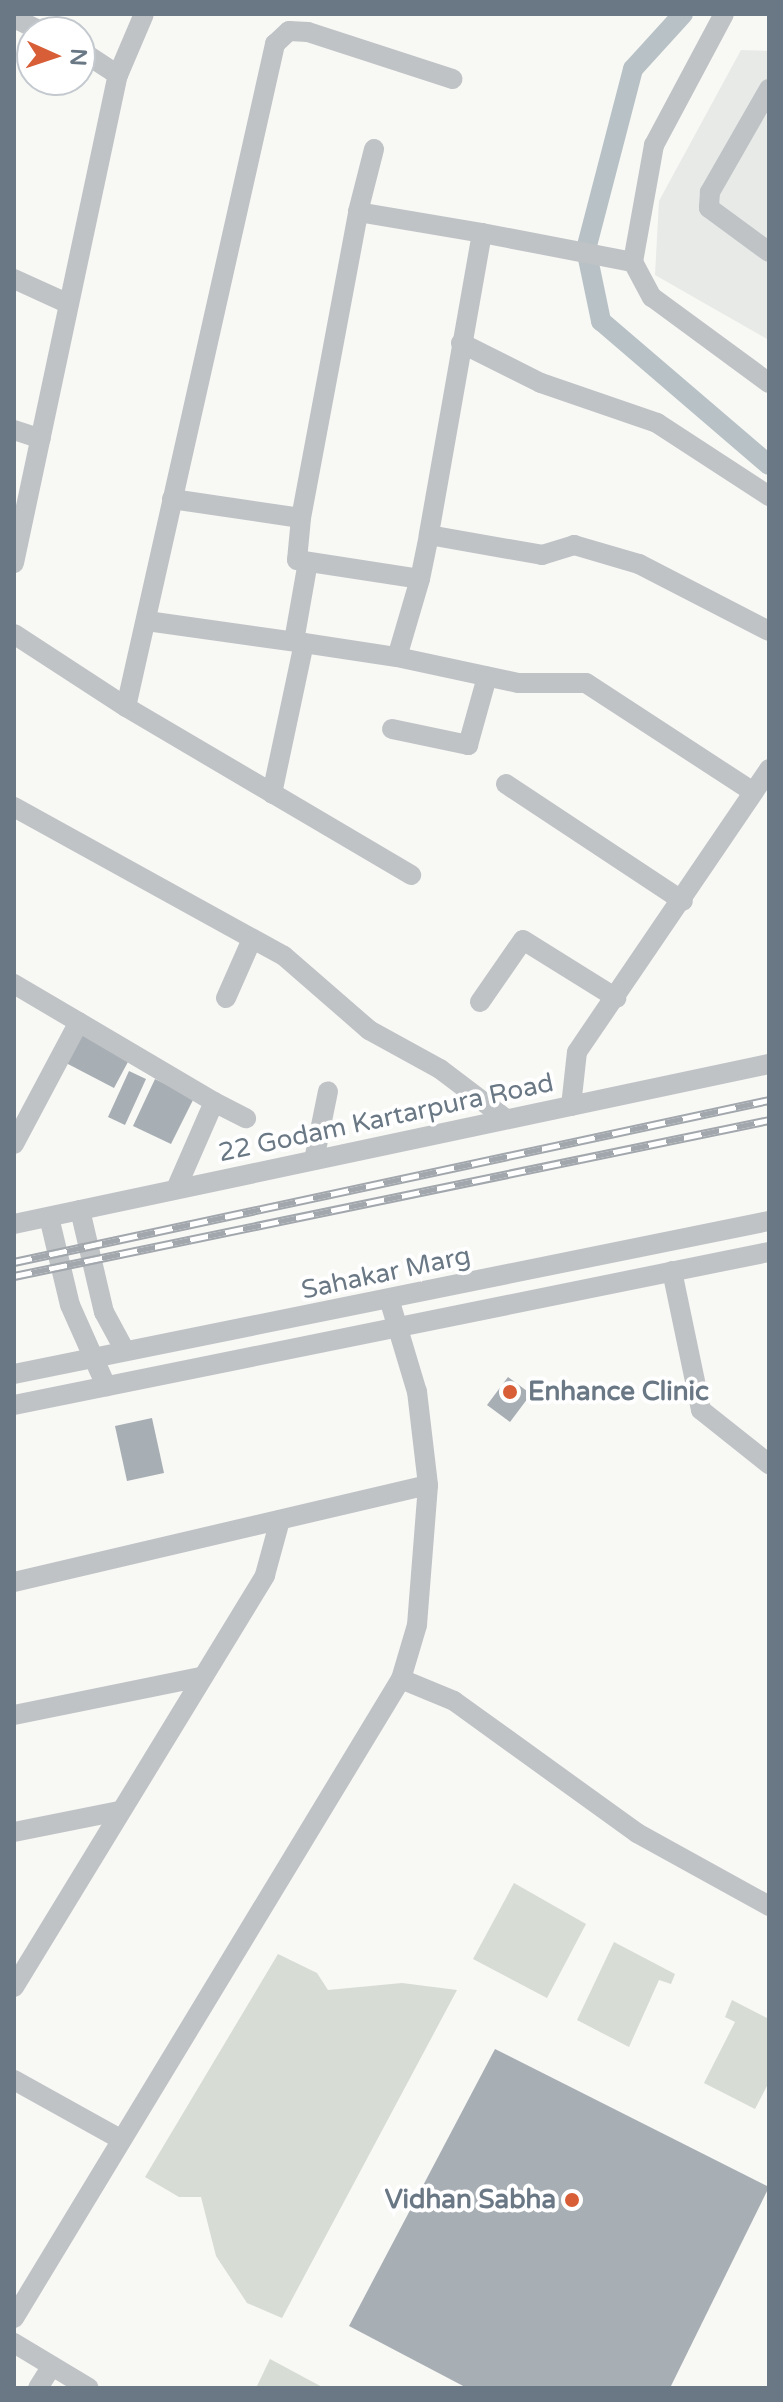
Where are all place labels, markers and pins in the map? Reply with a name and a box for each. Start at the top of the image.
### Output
place label: Enhance Clinic [528,1376,709,1408]
marker: Enhance Clinic [499,1381,521,1403]
place label: Vidhan Sabha [385,2184,556,2216]
marker: Vidhan Sabha [563,2191,581,2209]

